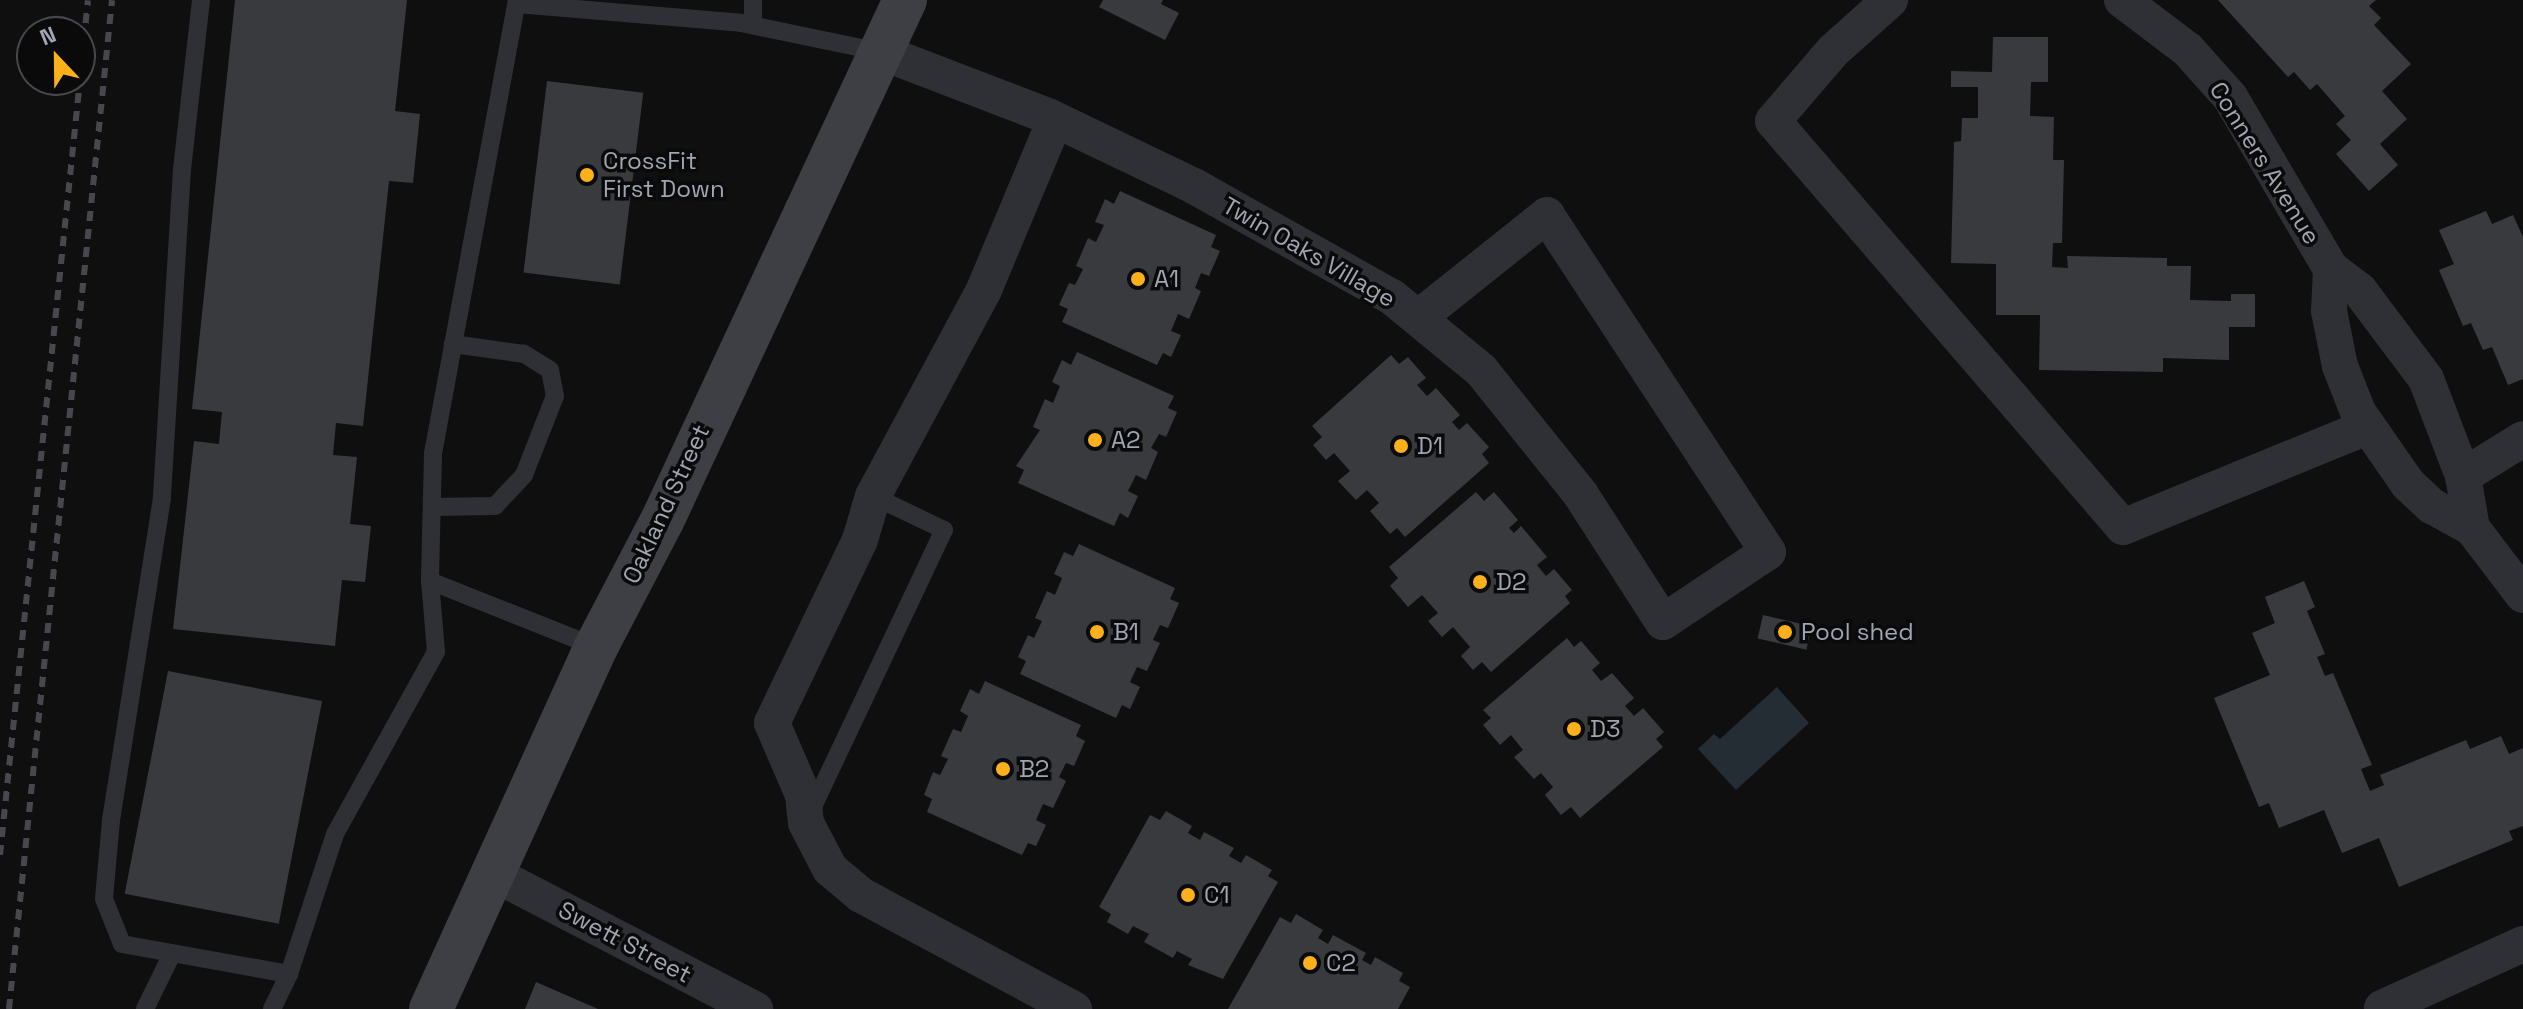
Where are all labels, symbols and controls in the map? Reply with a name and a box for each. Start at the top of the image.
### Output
north arrow [16,16,96,96]
text: N [36,20,60,51]
street label: Conners Avenue [2203,76,2327,250]
place label: CrossFit First Down [603,147,725,203]
marker: CrossFit First Down [578,166,596,184]
street label: Twin Oaks Village [1217,191,1401,313]
place label: A1 [1154,265,1179,293]
marker: A1 [1129,270,1147,288]
street label: Oakland Street [617,420,715,588]
place label: A2 [1111,426,1141,454]
marker: A2 [1086,431,1104,449]
place label: D1 [1417,432,1443,460]
marker: D1 [1392,437,1410,455]
place label: D2 [1496,568,1526,596]
marker: D2 [1471,573,1489,591]
place label: B1 [1113,618,1139,646]
place label: Pool shed [1801,618,1914,646]
marker: B1 [1088,623,1106,641]
marker: Pool shed [1776,623,1794,641]
place label: D3 [1590,715,1620,743]
marker: D3 [1565,720,1583,738]
place label: B2 [1019,755,1049,783]
marker: B2 [994,760,1012,778]
place label: C1 [1204,881,1229,909]
marker: C1 [1179,886,1197,904]
street label: Swett Street [554,895,696,989]
place label: C2 [1326,949,1356,977]
marker: C2 [1301,954,1319,972]

